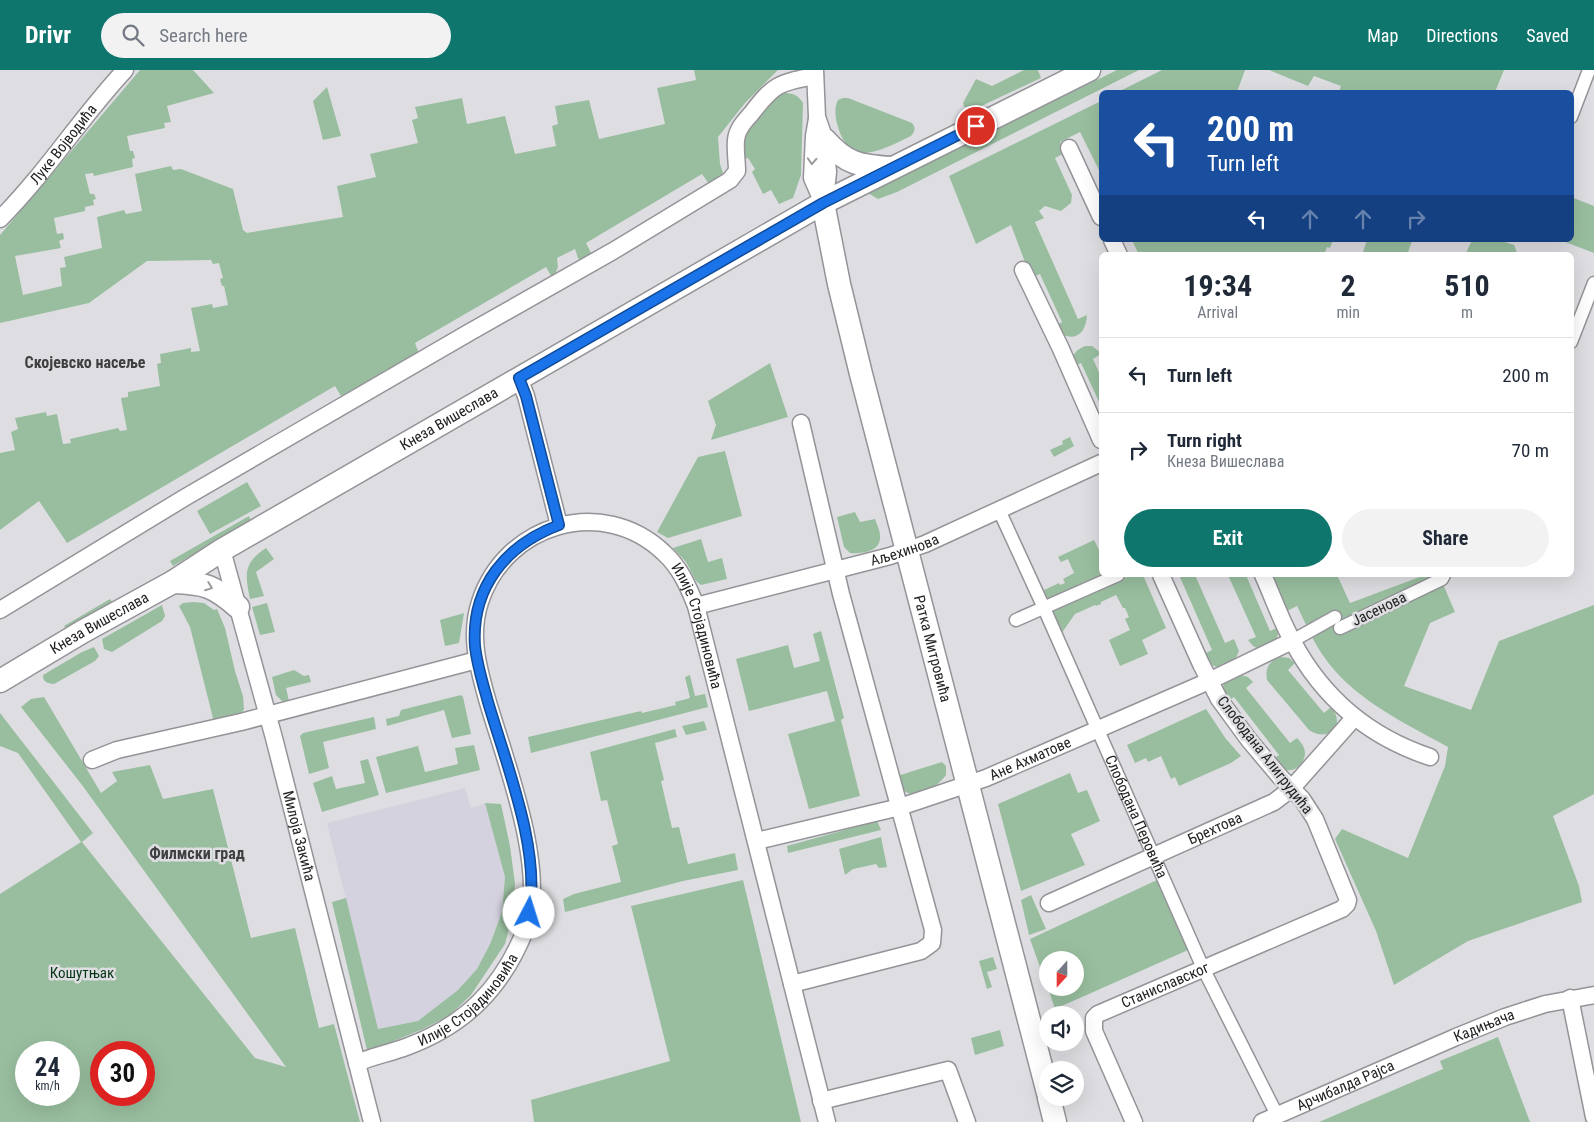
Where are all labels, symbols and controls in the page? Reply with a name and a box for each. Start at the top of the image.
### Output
search box [101,13,451,58]
text: Drivr [25,21,71,49]
icon: search [119,21,147,49]
text: Search here [159,24,248,47]
text: Map [1367,25,1398,46]
text: Directions [1426,25,1498,46]
text: Saved [1526,25,1569,46]
street label: Луке Војводића [26,101,101,188]
pin [955,105,997,147]
text: 200 m [1207,109,1294,150]
icon: left [1124,110,1189,175]
icon: arrive [962,112,990,140]
text: Turn left [1207,151,1279,176]
one-way arrow [807,157,818,165]
icon: left [1243,205,1271,233]
icon: ahead [1296,205,1324,233]
icon: ahead [1349,205,1377,233]
icon: right [1402,205,1430,233]
text: 19:34 [1183,268,1252,303]
text: 2 [1341,268,1356,303]
text: 510 [1444,268,1490,303]
text: Arrival [1197,303,1238,322]
text: min [1336,303,1360,322]
text: m [1461,303,1473,322]
district label: Скојевско насеље [25,353,146,372]
icon: left [1124,361,1152,389]
text: Turn left [1167,364,1232,387]
text: 200 m [1502,364,1549,387]
street label: Кнеза Вишеслава [397,384,501,454]
text: Turn right [1167,429,1242,452]
icon: right [1124,436,1152,464]
text: 70 m [1512,439,1549,462]
text: Кнеза Вишеслава [1167,452,1285,471]
button: Exit [1124,509,1332,567]
button: Share [1342,509,1549,567]
street label: Аљехинова [869,530,942,570]
street label: Илије Стојадиновића [667,559,726,691]
one-way arrow [204,581,213,591]
street label: Кнеза Вишеслава [47,588,152,658]
street label: Јасенова [1349,588,1409,630]
street label: Ратка Митровића [910,593,955,704]
street label: Слободана Алигрудића [1213,692,1317,818]
street label: Ане Ахматове [987,733,1074,784]
street label: Слободана Перовића [1101,752,1171,881]
street label: Милоја Закића [279,789,319,883]
street label: Брехтова [1185,808,1245,848]
district label: Филмски град [149,844,245,863]
position arrow [502,886,554,938]
street label: Илије Стојадиновића [415,950,522,1050]
north arrow [1039,951,1084,996]
map controls [1039,951,1084,1106]
street label: Станиславског [1118,958,1212,1012]
park label: Кошутњак [50,964,114,982]
button: sound [1039,1006,1084,1051]
street label: Кадињача [1451,1006,1517,1046]
speed limit sign: 30 [90,1041,155,1106]
text: 24 [35,1053,60,1082]
street label: Арчибалда Рајса [1294,1056,1397,1115]
button: layers [1039,1061,1084,1106]
text: km/h [35,1079,60,1093]

